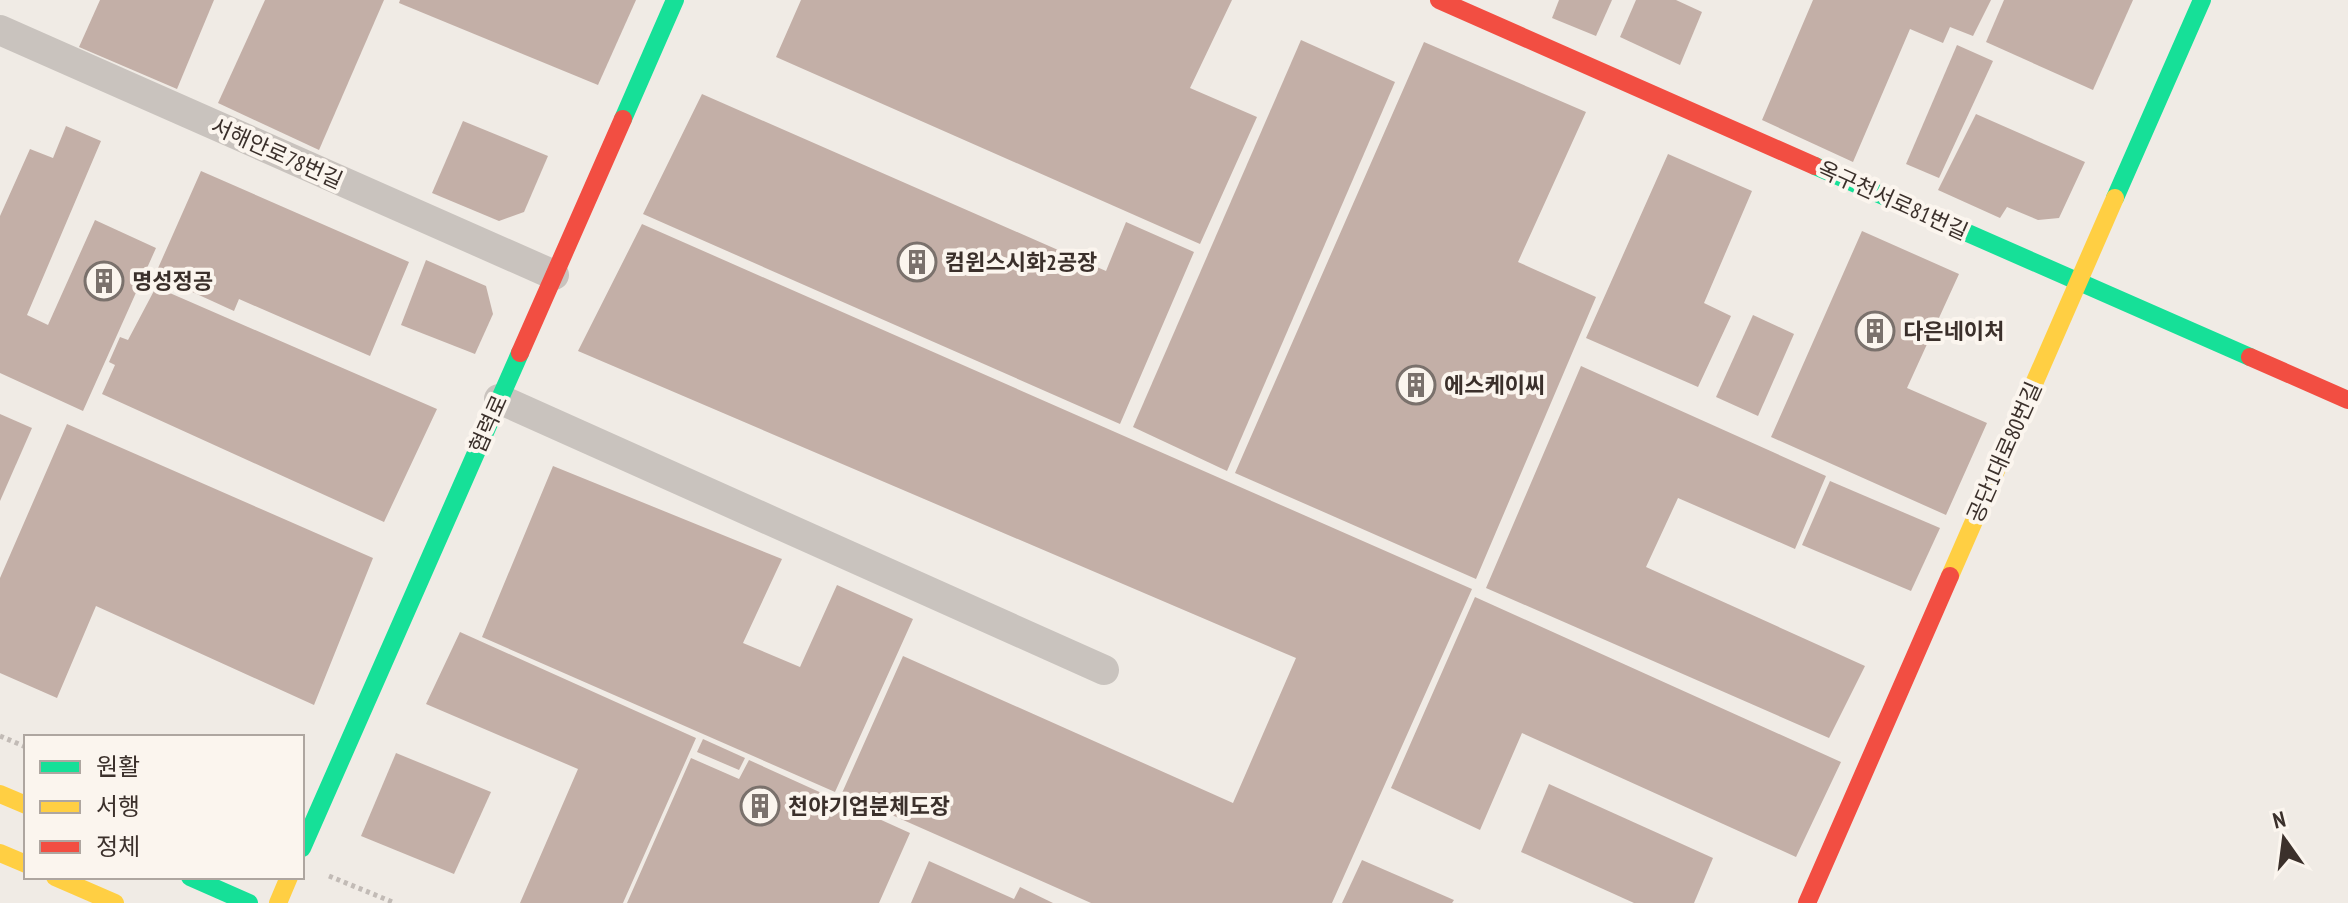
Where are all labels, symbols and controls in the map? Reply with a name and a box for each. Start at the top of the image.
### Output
street label: 서해안로78번길 [207,111,347,195]
street label: 옥구천서로81번길 [1814,154,1972,246]
building icon: 컴윈스시화2공장 [896,241,938,283]
place label: 컴윈스시화2공장 [945,248,1097,276]
building icon: 명성정공 [83,260,125,302]
place label: 명성정공 [132,267,213,295]
building icon: 다은네이처 [1854,310,1896,352]
place label: 다은네이처 [1903,317,2004,345]
building icon: 에스케이씨 [1395,364,1437,406]
place label: 에스케이씨 [1444,371,1545,399]
street label: 공단1대로80번길 [1960,377,2048,527]
street label: 협력로 [463,391,513,457]
legend [24,735,304,879]
text: 원활 [96,751,140,782]
building icon: 천야기업분체도장 [739,785,781,827]
text: 서행 [96,791,140,822]
place label: 천야기업분체도장 [788,792,950,820]
north arrow [2244,799,2324,879]
text: N [2270,805,2288,835]
text: 정체 [96,831,140,862]

